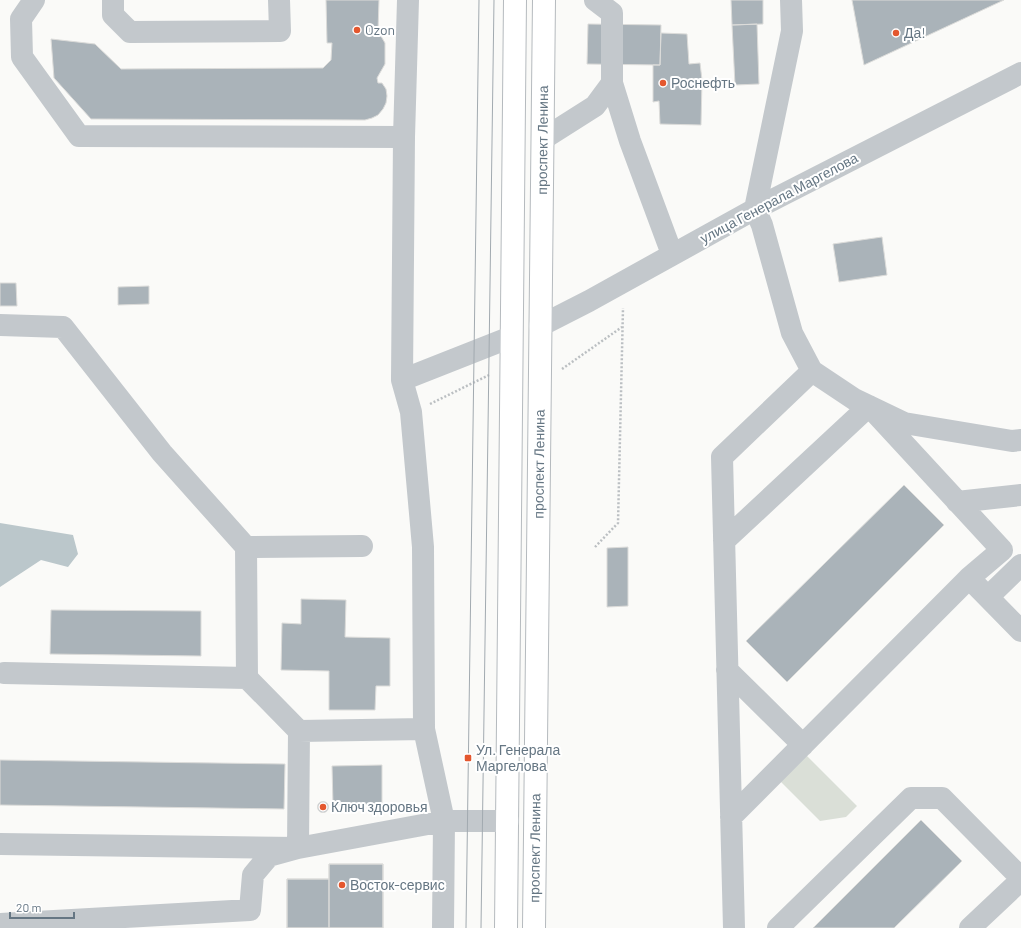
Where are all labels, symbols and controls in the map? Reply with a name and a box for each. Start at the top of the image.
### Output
place label: Ozon [365,21,395,38]
place label: Да! [904,24,926,41]
marker: Ozon [352,25,362,35]
marker: Да! [891,28,901,38]
place label: Роснефть [671,74,735,91]
marker: Роснефть [658,78,668,88]
street label: проспект Ленина [533,85,551,195]
street label: улица Генерала Маргелова [697,149,861,246]
street label: проспект Ленина [529,409,548,519]
place label: Ул. Генерала Маргелова [476,741,561,774]
marker: Ул. Генерала Маргелова [463,753,473,763]
street label: проспект Ленина [525,793,543,903]
place label: Ключ здоровья [331,798,428,815]
marker: Ключ здоровья [318,802,328,812]
place label: Восток-сервис [350,876,445,893]
marker: Восток-сервис [337,880,347,890]
scale bar [10,894,74,920]
text: 20 m [16,900,42,914]

